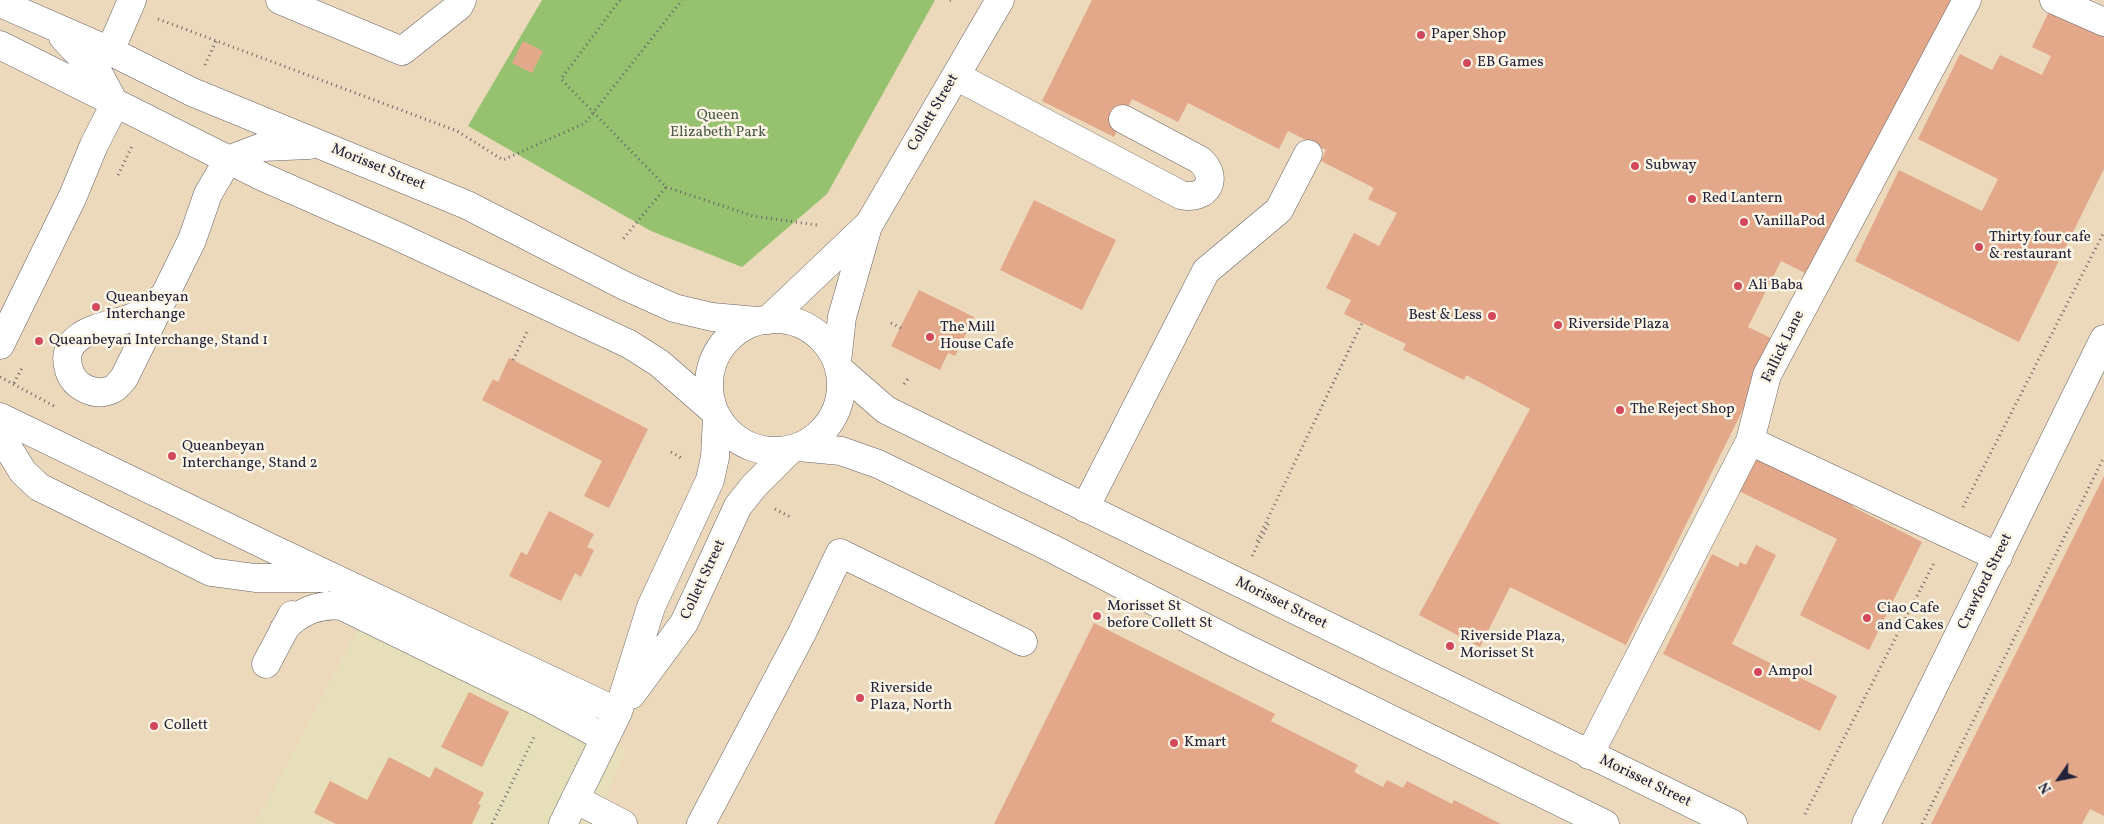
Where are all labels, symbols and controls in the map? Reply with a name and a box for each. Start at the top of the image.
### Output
place label: Paper Shop [1431,26,1506,44]
marker: Paper Shop [1415,29,1427,41]
place label: EB Games [1477,54,1544,72]
marker: EB Games [1461,57,1473,69]
street label: Collett Street [905,71,963,155]
park label: Queen Elizabeth Park [670,107,766,142]
street label: Morisset Street [328,141,428,195]
place label: Subway [1645,157,1697,175]
marker: Subway [1629,160,1641,172]
place label: Red Lantern [1702,190,1783,208]
marker: Red Lantern [1686,193,1698,205]
place label: VanillaPod [1754,213,1825,231]
marker: VanillaPod [1738,216,1750,228]
place label: Thirty four cafe & restaurant [1989,229,2091,264]
marker: Thirty four cafe & restaurant [1973,241,1985,253]
place label: Ali Baba [1748,277,1803,295]
marker: Ali Baba [1732,280,1744,292]
place label: Queanbeyan Interchange [106,289,189,324]
marker: Queanbeyan Interchange [90,301,102,313]
place label: Best & Less [1408,307,1482,325]
street label: Fallick Lane [1759,308,1809,386]
marker: Best & Less [1486,310,1498,322]
place label: Riverside Plaza [1568,316,1669,334]
place label: The Mill House Cafe [940,319,1014,354]
marker: Riverside Plaza [1552,319,1564,331]
marker: The Mill House Cafe [924,331,936,343]
place label: Queanbeyan Interchange, Stand 1 [49,332,268,350]
marker: Queanbeyan Interchange, Stand 1 [33,335,45,347]
place label: The Reject Shop [1630,401,1735,419]
marker: The Reject Shop [1614,404,1626,416]
place label: Queanbeyan Interchange, Stand 2 [182,438,318,473]
marker: Queanbeyan Interchange, Stand 2 [166,450,178,462]
street label: Crawford Street [1955,531,2017,633]
street label: Collett Street [678,537,730,623]
street label: Morisset Street [1232,574,1330,634]
place label: Morisset St before Collett St [1107,598,1212,633]
place label: Ciao Cafe and Cakes [1877,600,1944,635]
marker: Morisset St before Collett St [1091,610,1103,622]
marker: Ciao Cafe and Cakes [1861,612,1873,624]
place label: Riverside Plaza, Morisset St [1460,628,1565,663]
marker: Riverside Plaza, Morisset St [1444,640,1456,652]
place label: Ampol [1768,663,1813,681]
marker: Ampol [1752,666,1764,678]
place label: Riverside Plaza, North [870,680,952,715]
marker: Riverside Plaza, North [854,692,866,704]
place label: Collett [164,717,208,735]
marker: Collett [148,720,160,732]
place label: Kmart [1184,734,1226,752]
marker: Kmart [1168,737,1180,749]
street label: Morisset Street [1596,752,1694,812]
north arrow [2034,754,2084,804]
text: N [2035,778,2057,797]

